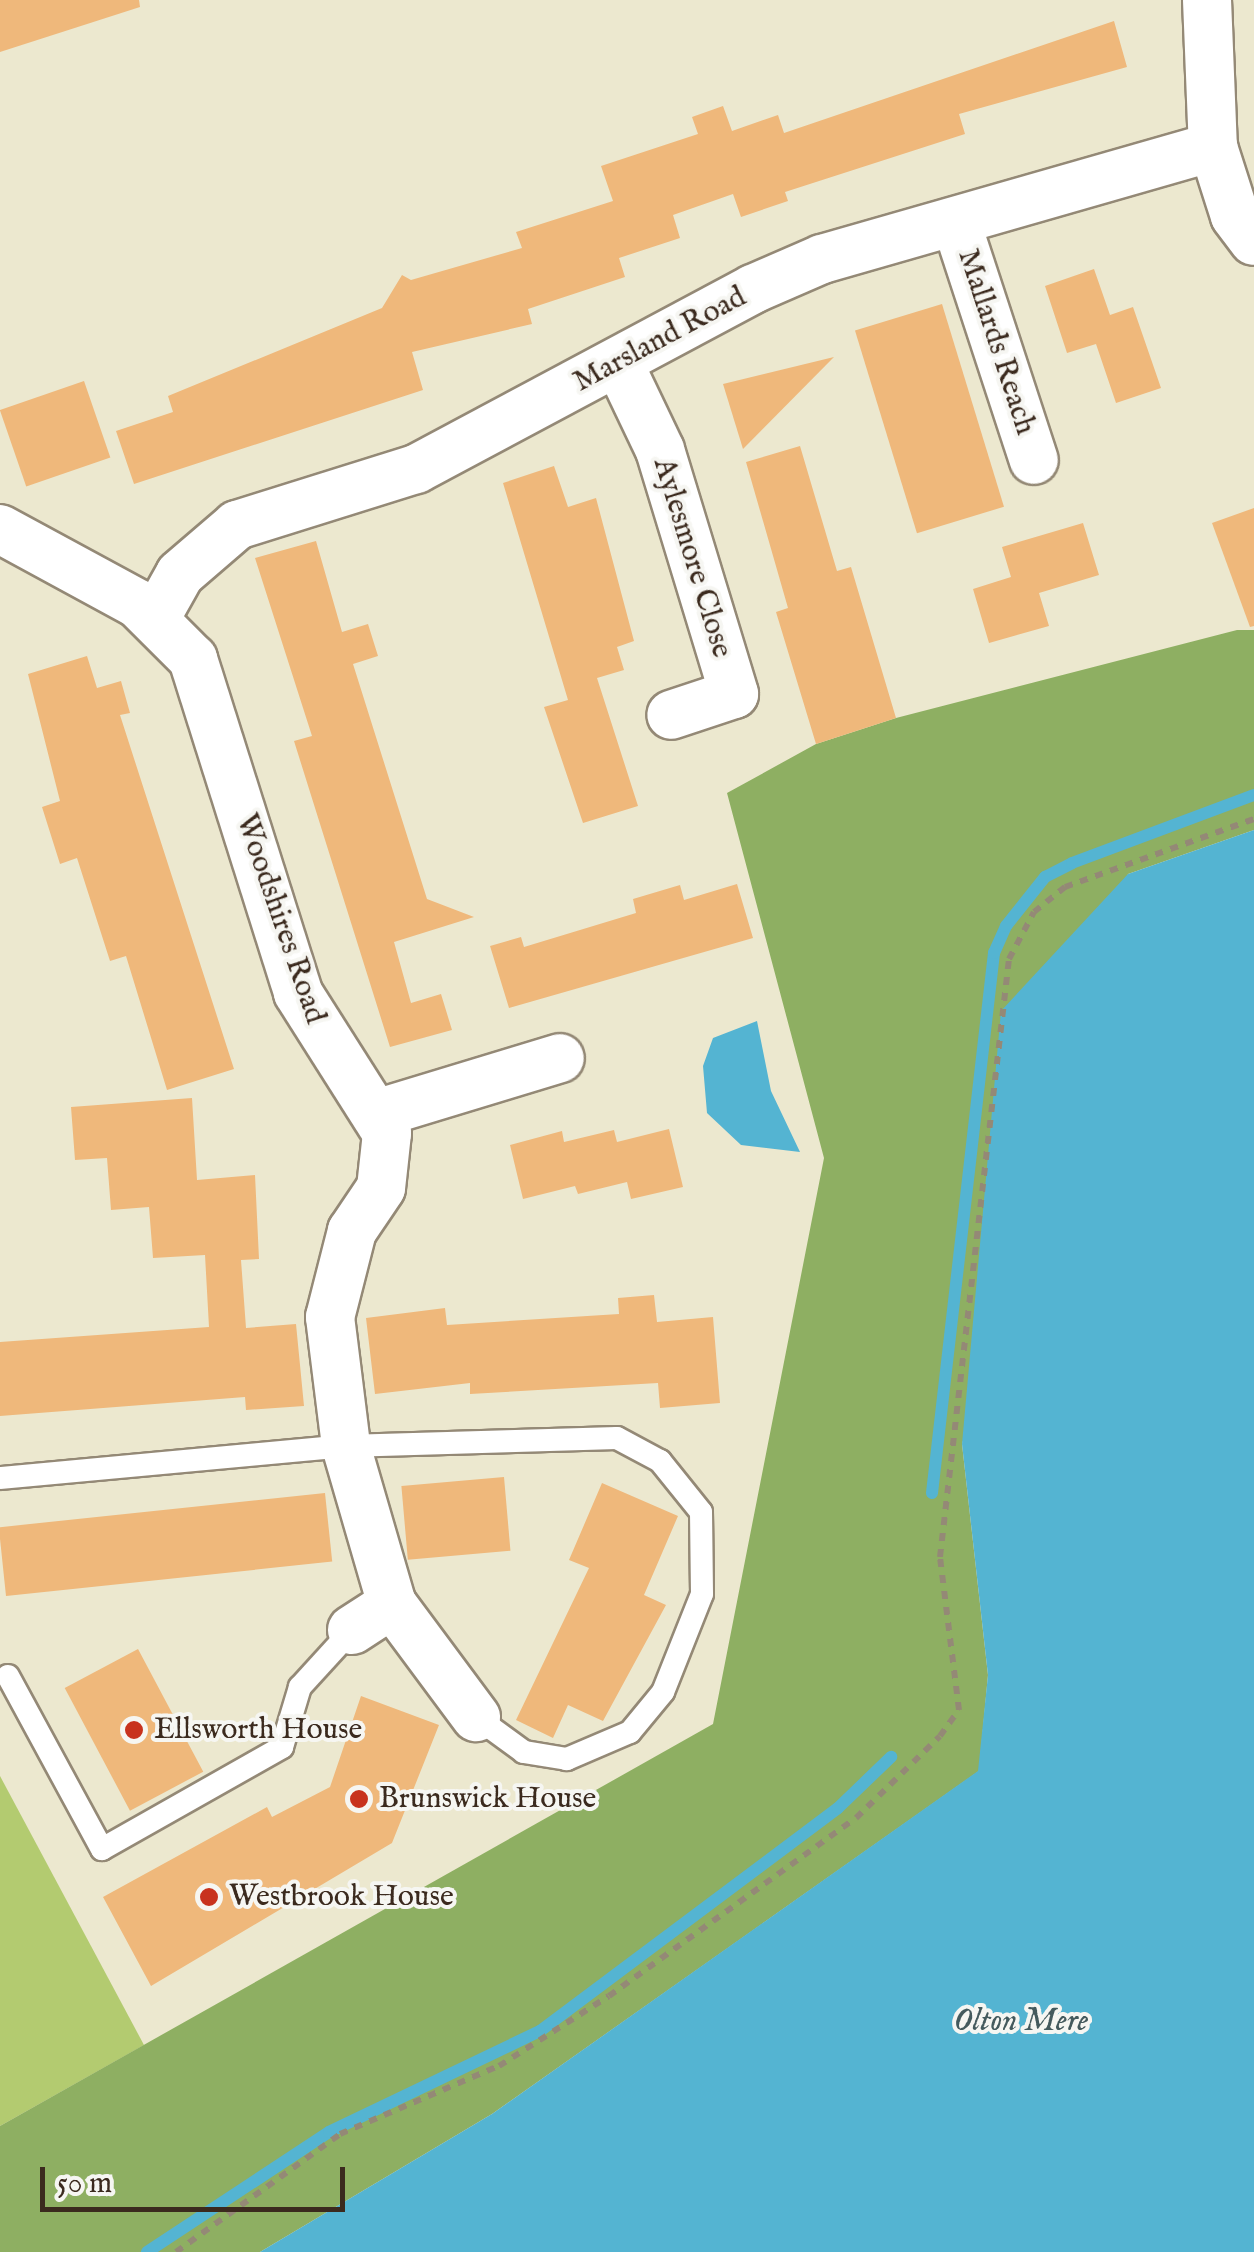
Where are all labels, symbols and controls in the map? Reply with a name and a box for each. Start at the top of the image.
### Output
street label: Mallards Reach [949,245,1043,439]
street label: Marsland Road [568,279,752,401]
street label: Aylesmore Close [645,454,739,662]
street label: Woodshires Road [227,809,333,1029]
place label: Ellsworth House [154,1712,362,1748]
marker: Ellsworth House [123,1719,145,1741]
place label: Brunswick House [379,1781,596,1817]
marker: Brunswick House [348,1788,370,1810]
place label: Westbrook House [229,1879,454,1915]
marker: Westbrook House [198,1886,220,1908]
water label: Olton Mere [954,2003,1088,2041]
scale bar [45,2147,350,2209]
text: 50 m [57,2165,112,2203]

